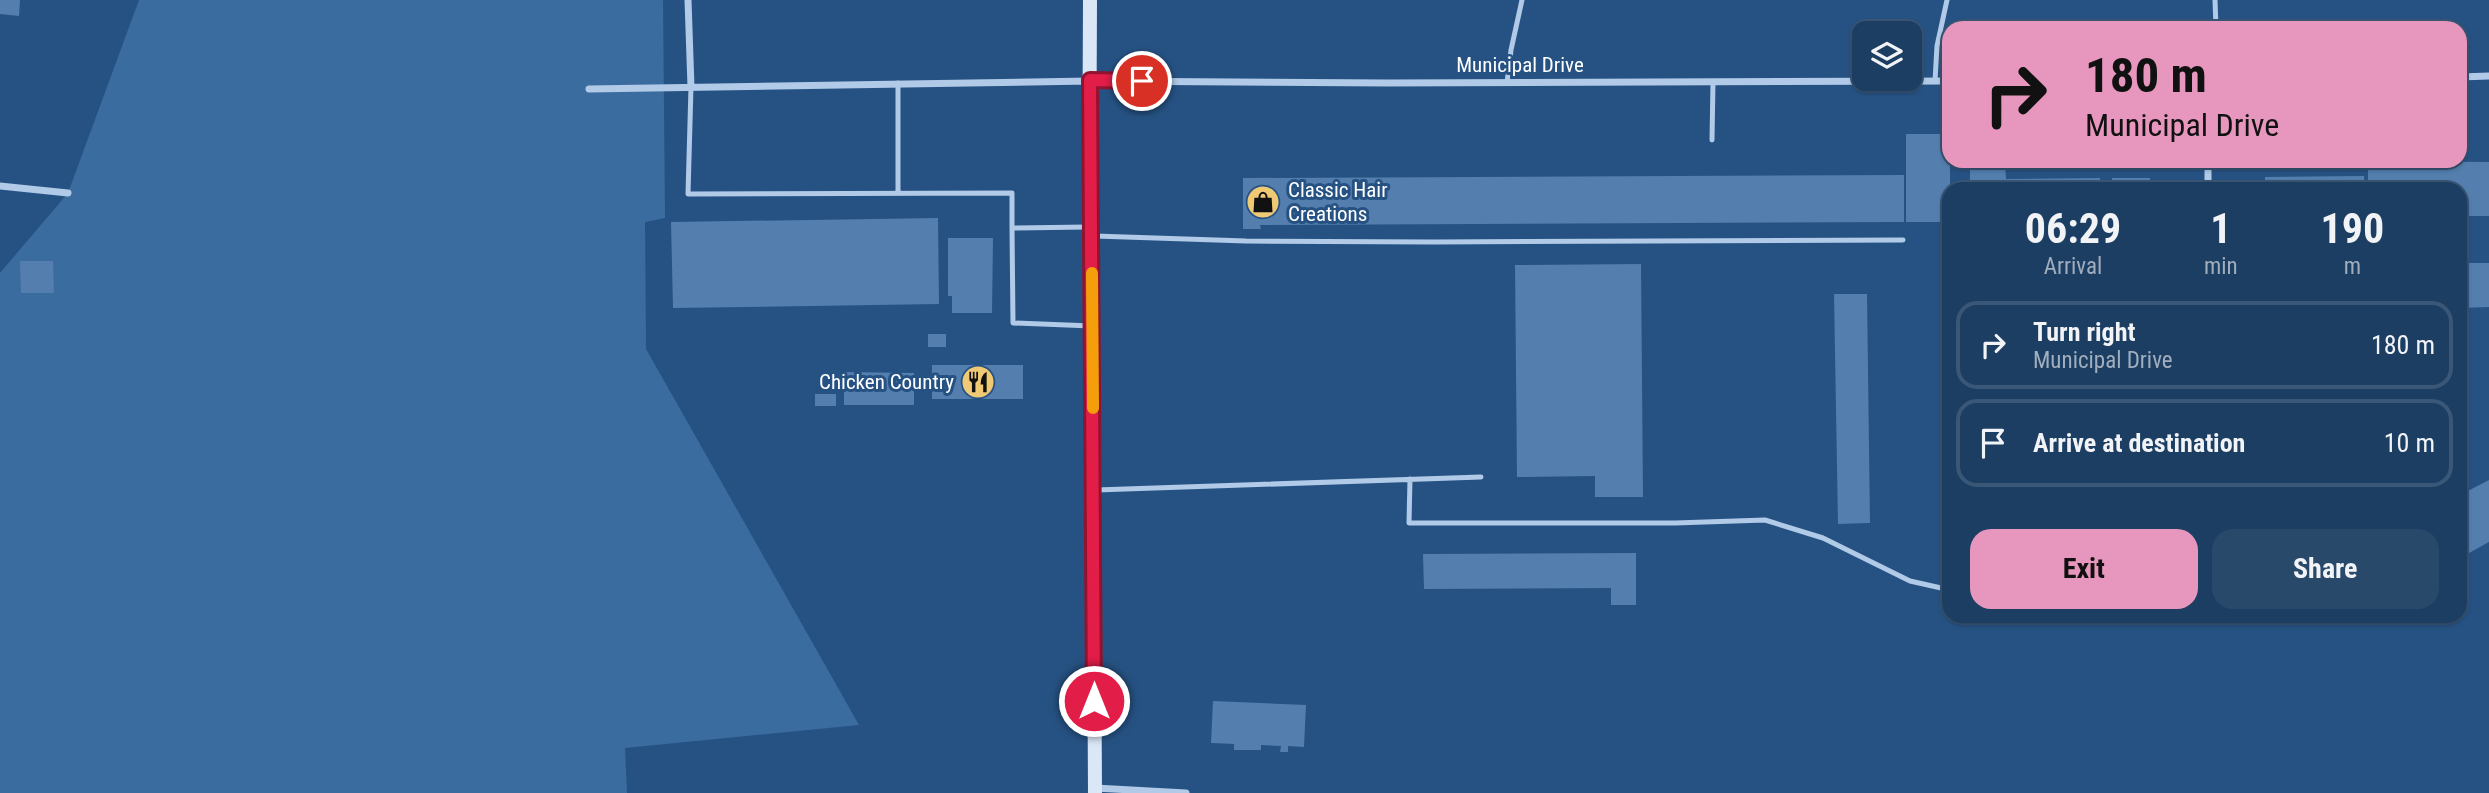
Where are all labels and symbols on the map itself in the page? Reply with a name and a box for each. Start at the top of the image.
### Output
pin [1112,51,1172,111]
street label: Municipal Drive [1456,53,1584,77]
place label: Classic Hair Creations [1288,178,1388,226]
shop icon: Classic Hair Creations [1244,183,1282,221]
restaurant icon: Chicken Country [959,363,997,401]
place label: Chicken Country [819,370,954,394]
position arrow [1057,664,1131,738]

